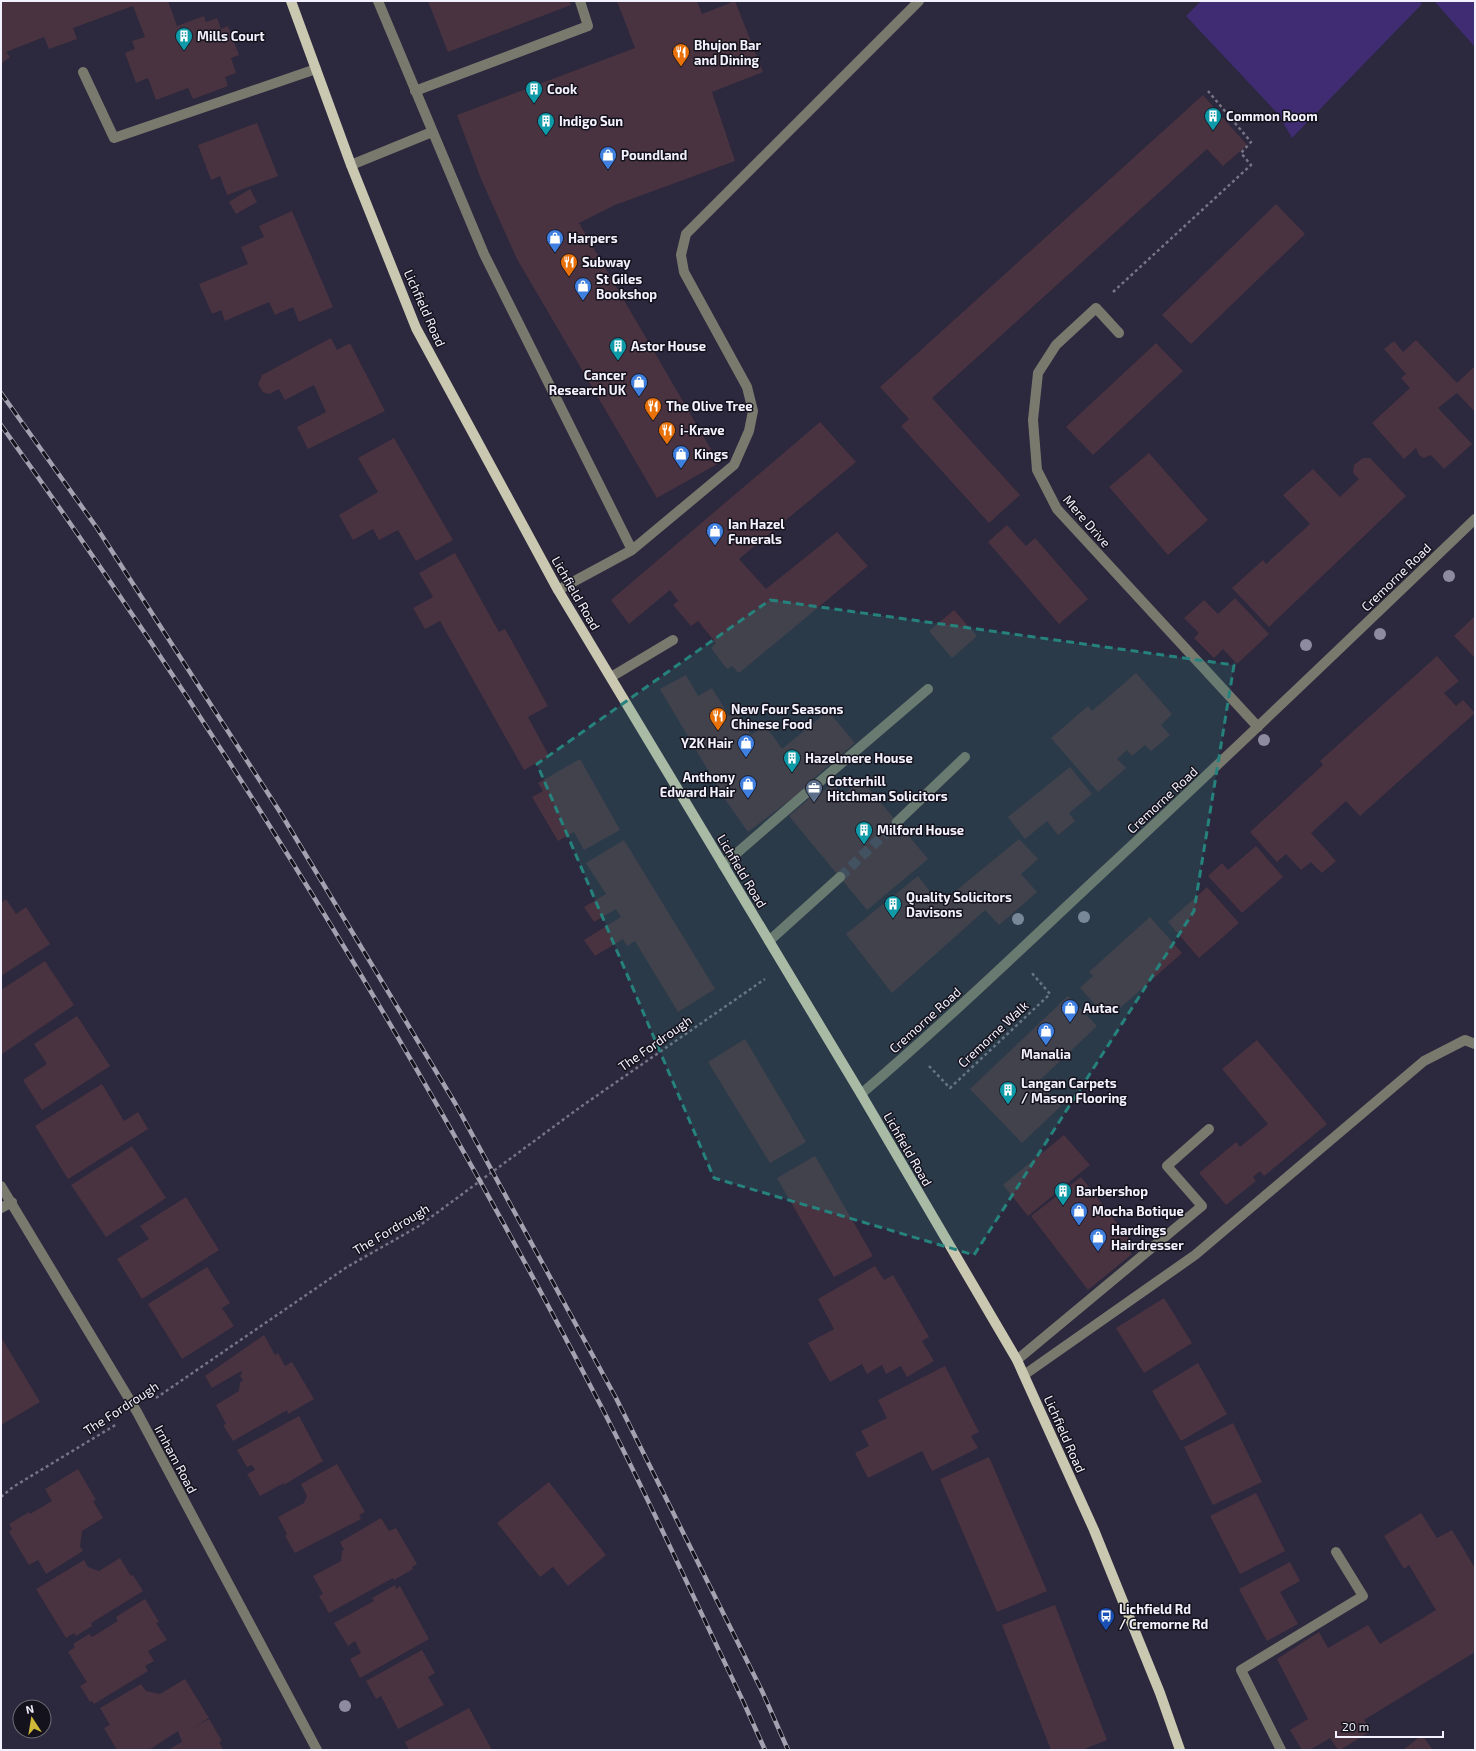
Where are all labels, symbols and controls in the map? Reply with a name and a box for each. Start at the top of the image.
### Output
building icon: Mills Court [174,26,194,51]
place label: Mills Court [197,28,265,44]
place label: Bhujon Bar and Dining [694,37,761,68]
restaurant icon: Bhujon Bar and Dining [671,42,691,67]
building icon: Cook [524,79,544,104]
place label: Cook [547,81,578,97]
building icon: Common Room [1203,106,1223,131]
place label: Common Room [1226,108,1318,124]
building icon: Indigo Sun [536,111,556,136]
place label: Indigo Sun [559,113,623,129]
shop icon: Poundland [598,145,618,170]
place label: Poundland [621,147,687,163]
shop icon: Harpers [545,228,565,253]
place label: Harpers [568,230,618,246]
restaurant icon: Subway [559,252,579,277]
place label: Subway [582,254,631,270]
street label: Lichfield Road [401,267,449,349]
place label: St Giles Bookshop [596,271,657,302]
shop icon: St Giles Bookshop [573,276,593,301]
building icon: Astor House [608,336,628,361]
place label: Astor House [631,338,706,354]
place label: Cancer Research UK [549,367,627,398]
shop icon: Cancer Research UK [629,372,649,397]
restaurant icon: The Olive Tree [643,396,663,421]
place label: The Olive Tree [666,398,753,414]
restaurant icon: i-Krave [657,420,677,445]
place label: i-Krave [680,422,725,438]
shop icon: Kings [671,444,691,469]
place label: Kings [694,446,728,462]
street label: Mere Drive [1060,492,1114,550]
place label: Ian Hazel Funerals [728,516,785,547]
shop icon: Ian Hazel Funerals [705,521,725,546]
street label: Cremorne Road [1358,540,1434,614]
street label: Lichfield Road [548,553,604,633]
place label: New Four Seasons Chinese Food [731,701,844,732]
restaurant icon: New Four Seasons Chinese Food [708,706,728,731]
shop icon: Y2K Hair [736,733,756,758]
place label: Y2K Hair [681,735,733,751]
building icon: Hazelmere House [782,748,802,773]
place label: Hazelmere House [805,750,913,766]
street label: Cremorne Road [1123,763,1201,837]
place label: Anthony Edward Hair [660,769,736,800]
place label: Cotterhill Hitchman Solicitors [827,773,948,804]
shop icon: Anthony Edward Hair [738,774,758,799]
office icon: Cotterhill Hitchman Solicitors [804,778,824,803]
building icon: Milford House [854,820,874,845]
place label: Milford House [877,822,964,838]
street label: Lichfield Road [714,831,770,911]
place label: Quality Solicitors Davisons [906,889,1012,920]
building icon: Quality Solicitors Davisons [883,894,903,919]
street label: Cremorne Road [886,984,964,1056]
street label: Cremorne Walk [954,997,1032,1071]
shop icon: Autac [1060,998,1080,1023]
place label: Autac [1083,1000,1119,1016]
street label: The Fordrough [615,1012,695,1074]
shop icon: Manalia [1036,1021,1056,1046]
place label: Manalia [1021,1046,1071,1062]
place label: Langan Carpets / Mason Flooring [1021,1075,1127,1106]
building icon: Langan Carpets / Mason Flooring [998,1080,1018,1105]
street label: Lichfield Road [880,1109,936,1189]
building icon: Barbershop [1053,1181,1073,1206]
place label: Barbershop [1076,1183,1148,1199]
street label: The Fordrough [350,1200,432,1258]
shop icon: Mocha Botique [1069,1201,1089,1226]
place label: Mocha Botique [1092,1203,1184,1219]
place label: Hardings Hairdresser [1111,1222,1184,1253]
shop icon: Hardings Hairdresser [1088,1227,1108,1252]
street label: The Fordrough [80,1378,162,1438]
street label: Lichfield Road [1041,1393,1089,1475]
street label: Irnham Road [151,1422,201,1496]
place label: Lichfield Rd / Cremorne Rd [1119,1601,1208,1632]
bus stop icon: Lichfield Rd / Cremorne Rd [1096,1606,1116,1631]
north arrow [12,1699,52,1739]
text: N [25,1702,35,1716]
scale bar [1336,1713,1443,1739]
text: 20 m [1342,1719,1369,1733]

